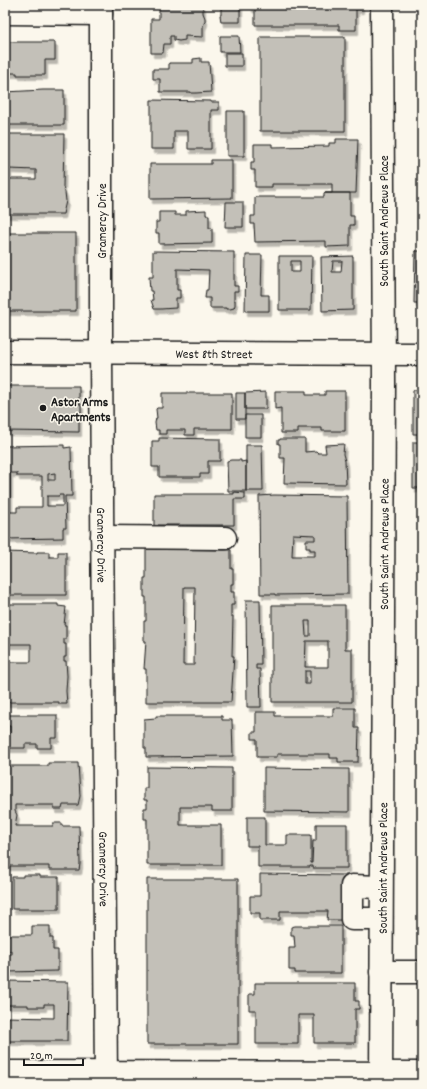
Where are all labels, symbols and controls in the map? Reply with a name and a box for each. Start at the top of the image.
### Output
street label: South Saint Andrews Place [376,155,395,287]
street label: Gramercy Drive [94,183,113,259]
street label: West 8th Street [175,346,253,365]
place label: Astor Arms Apartments [51,394,111,428]
marker: Astor Arms Apartments [38,403,48,413]
street label: South Saint Andrews Place [376,478,396,610]
street label: Gramercy Drive [90,507,110,583]
street label: South Saint Andrews Place [375,802,394,934]
street label: Gramercy Drive [92,831,112,907]
scale bar [24,1041,83,1067]
text: 20 m [30,1048,53,1065]

